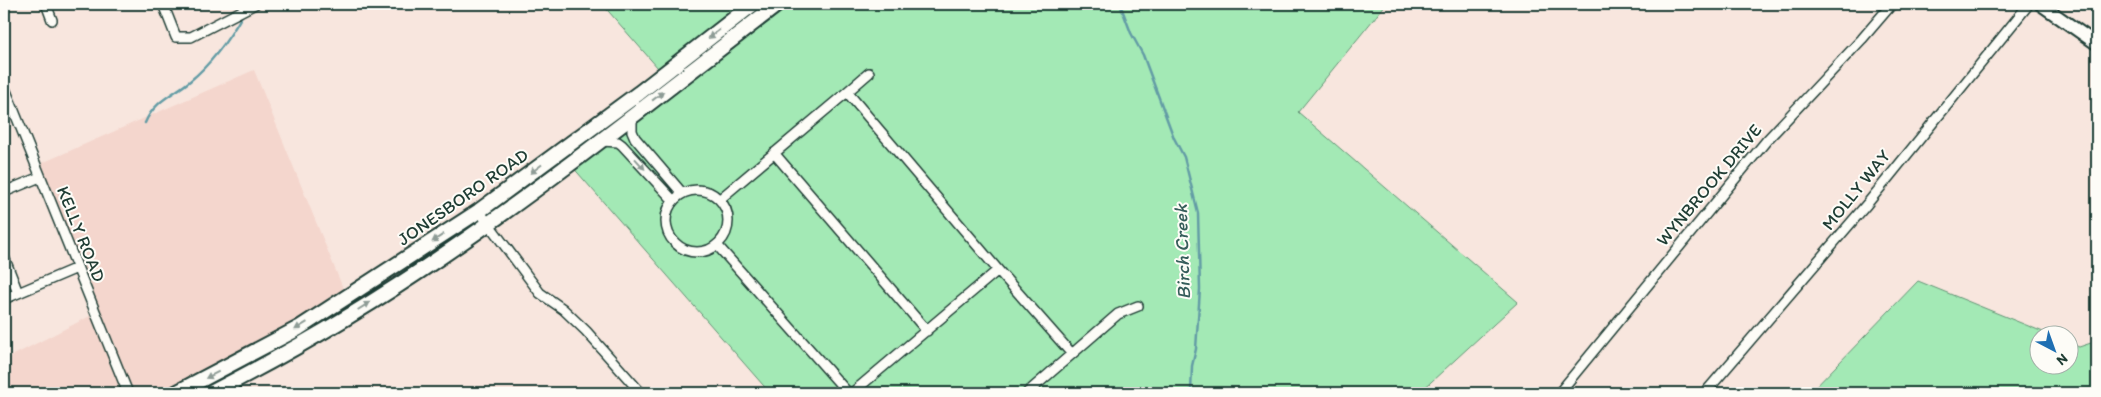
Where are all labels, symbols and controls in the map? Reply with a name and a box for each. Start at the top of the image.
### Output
one-way arrow [708,28,721,39]
one-way arrow [651,91,664,102]
street label: WYNBROOK DRIVE [1652,119,1766,250]
street label: JONESBORO ROAD [393,144,533,250]
street label: MOLLY WAY [1817,145,1895,235]
one-way arrow [634,158,646,170]
one-way arrow [530,164,543,175]
street label: KELLY ROAD [52,183,110,285]
water label: Birch Creek [1169,203,1195,300]
one-way arrow [432,234,445,243]
one-way arrow [358,302,371,311]
one-way arrow [295,322,308,331]
north arrow [2028,324,2078,374]
text: N [2053,350,2071,369]
one-way arrow [205,371,219,379]

